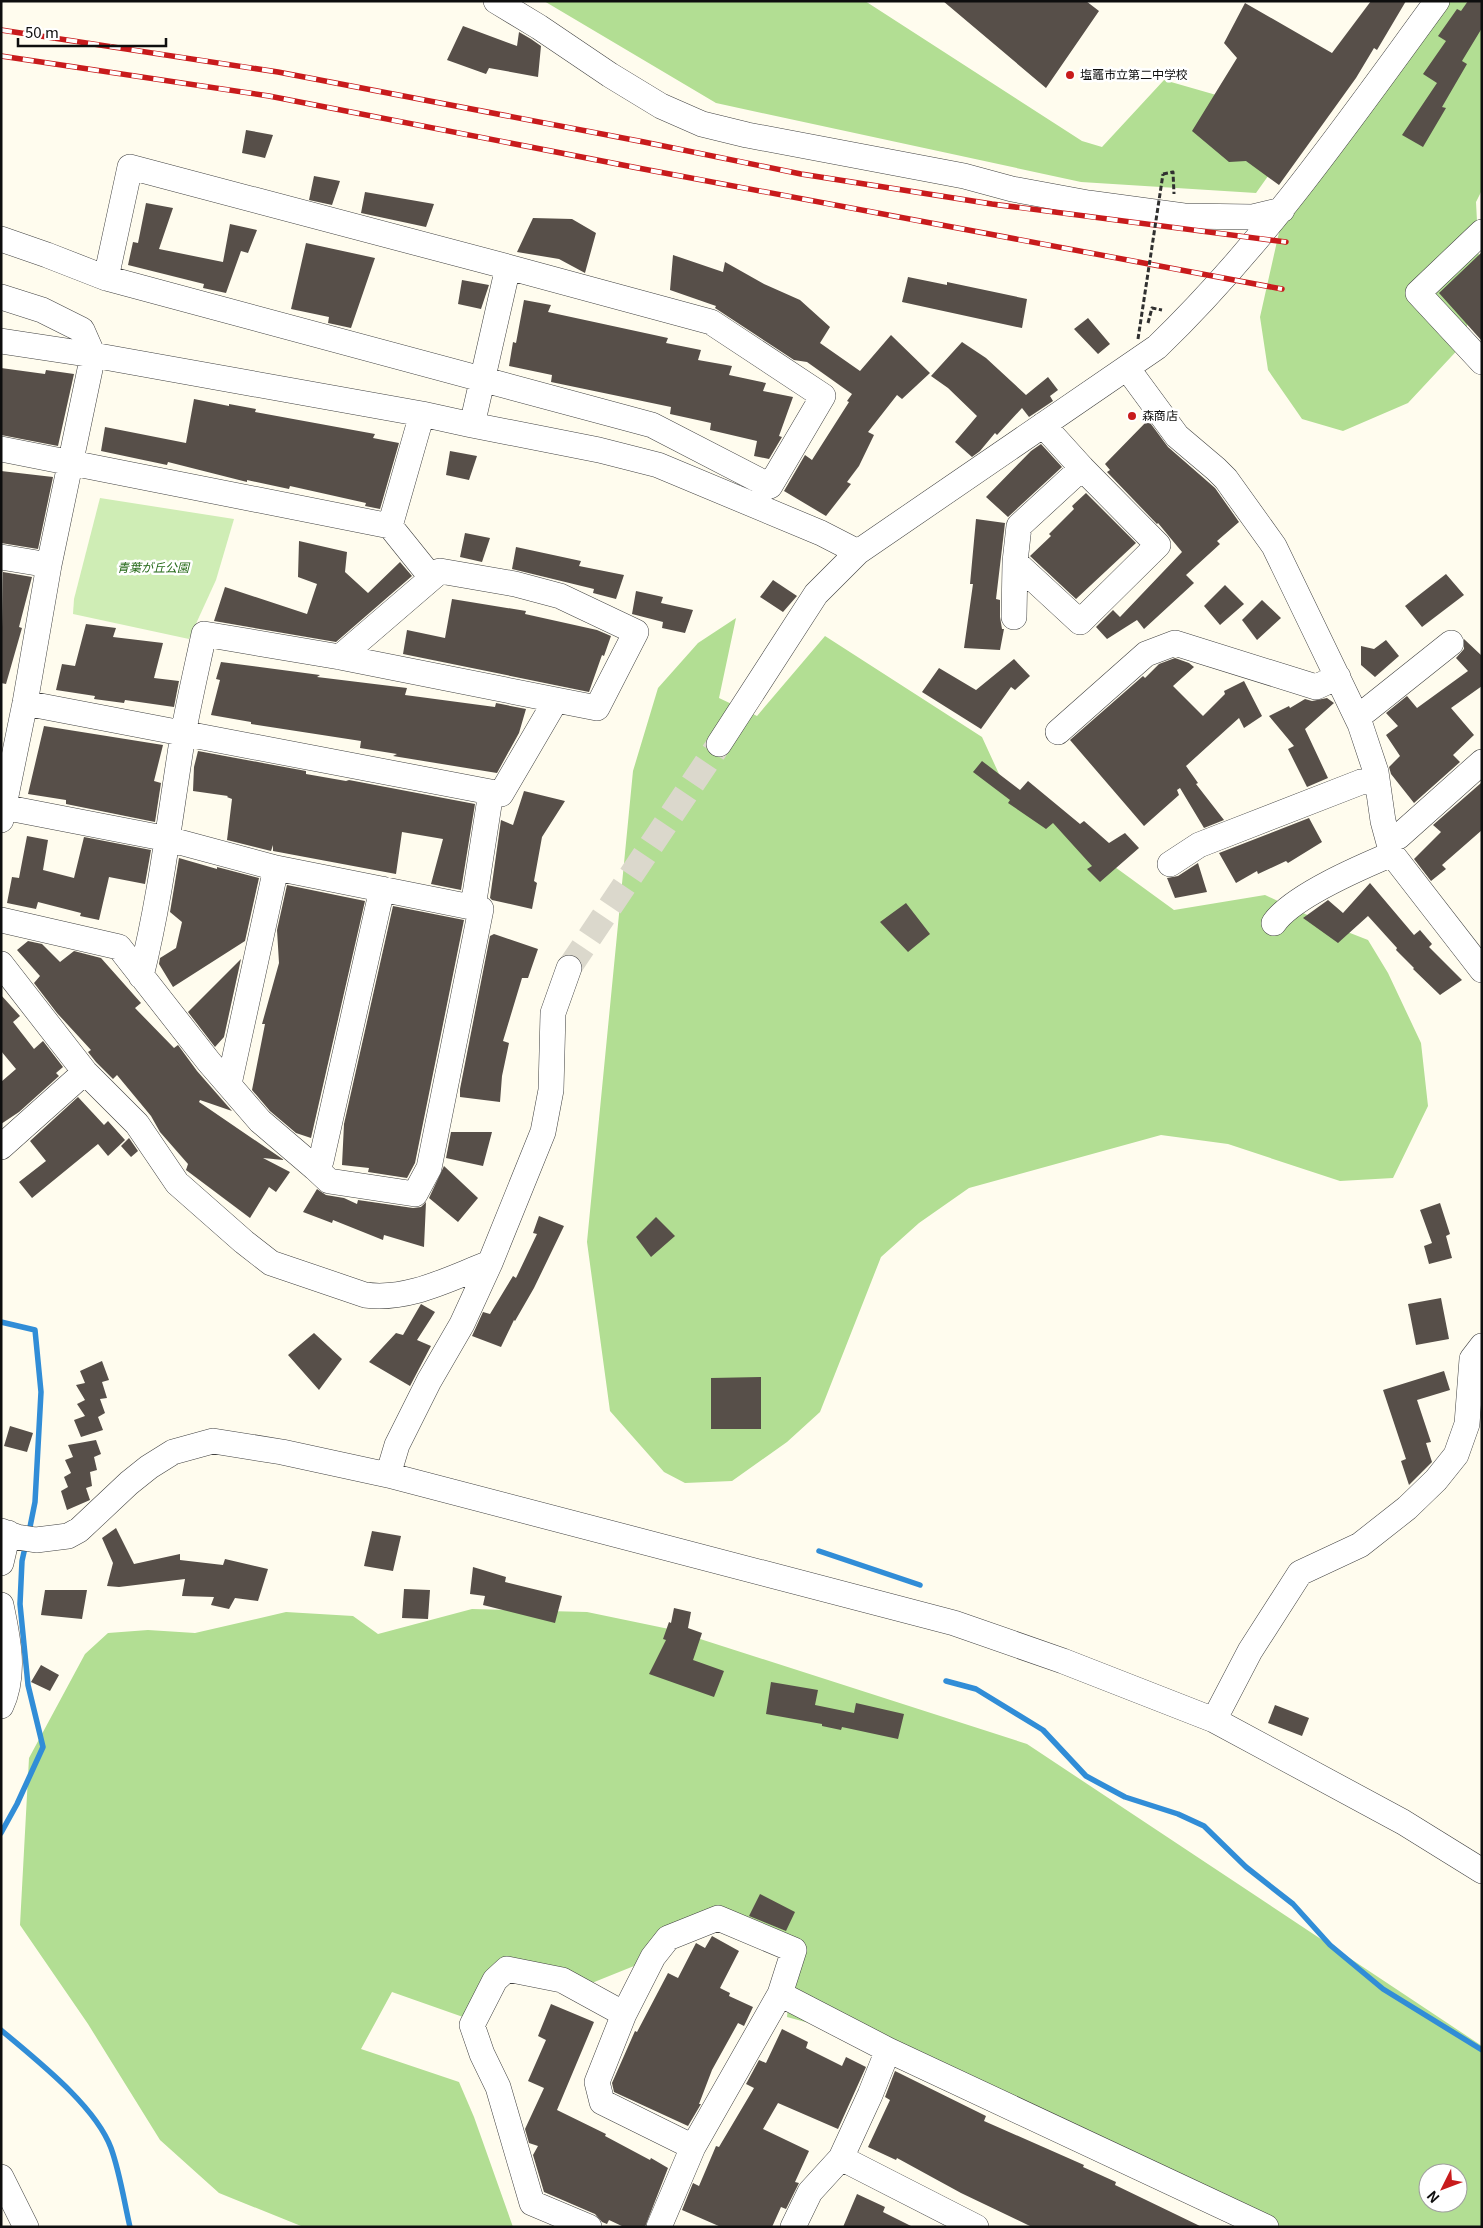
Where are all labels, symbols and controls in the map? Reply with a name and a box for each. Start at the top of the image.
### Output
scale bar [18,15,165,47]
text: 50 m [25,21,59,42]
place label: 塩竈市立第二中学校 [1080,65,1188,82]
marker: 塩竈市立第二中学校 [1064,69,1076,81]
place label: 森商店 [1142,406,1178,423]
marker: 森商店 [1126,410,1138,422]
park label: 青葉が丘公園 [117,558,191,575]
north arrow [1418,2163,1468,2213]
text: N [1422,2187,1444,2208]

